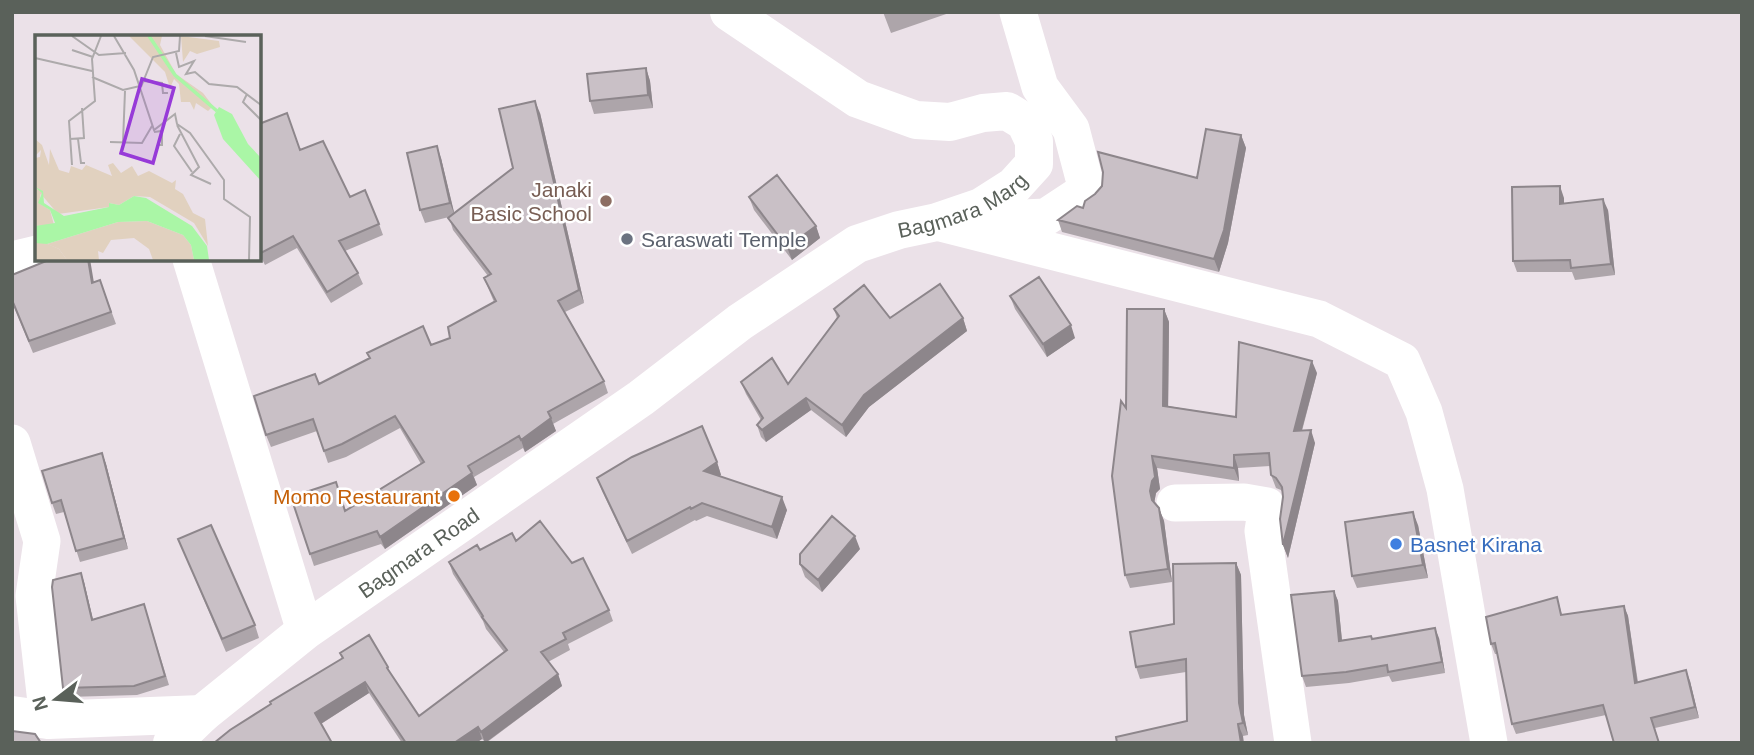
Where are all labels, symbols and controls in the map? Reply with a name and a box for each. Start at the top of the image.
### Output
inset map [35,35,261,261]
street label: Bagmara Marg [896,168,1032,241]
place label: Janaki Basic School [471,178,592,225]
marker: Janaki Basic School [598,193,614,209]
place label: Saraswati Temple [641,228,806,251]
marker: Saraswati Temple [619,231,635,247]
place label: Momo Restaurant [273,485,440,508]
marker: Momo Restaurant [446,488,462,504]
street label: Bagmara Road [354,503,483,602]
place label: Basnet Kirana [1410,533,1542,556]
marker: Basnet Kirana [1388,536,1404,552]
north arrow [21,664,91,734]
text: N [28,694,52,713]

